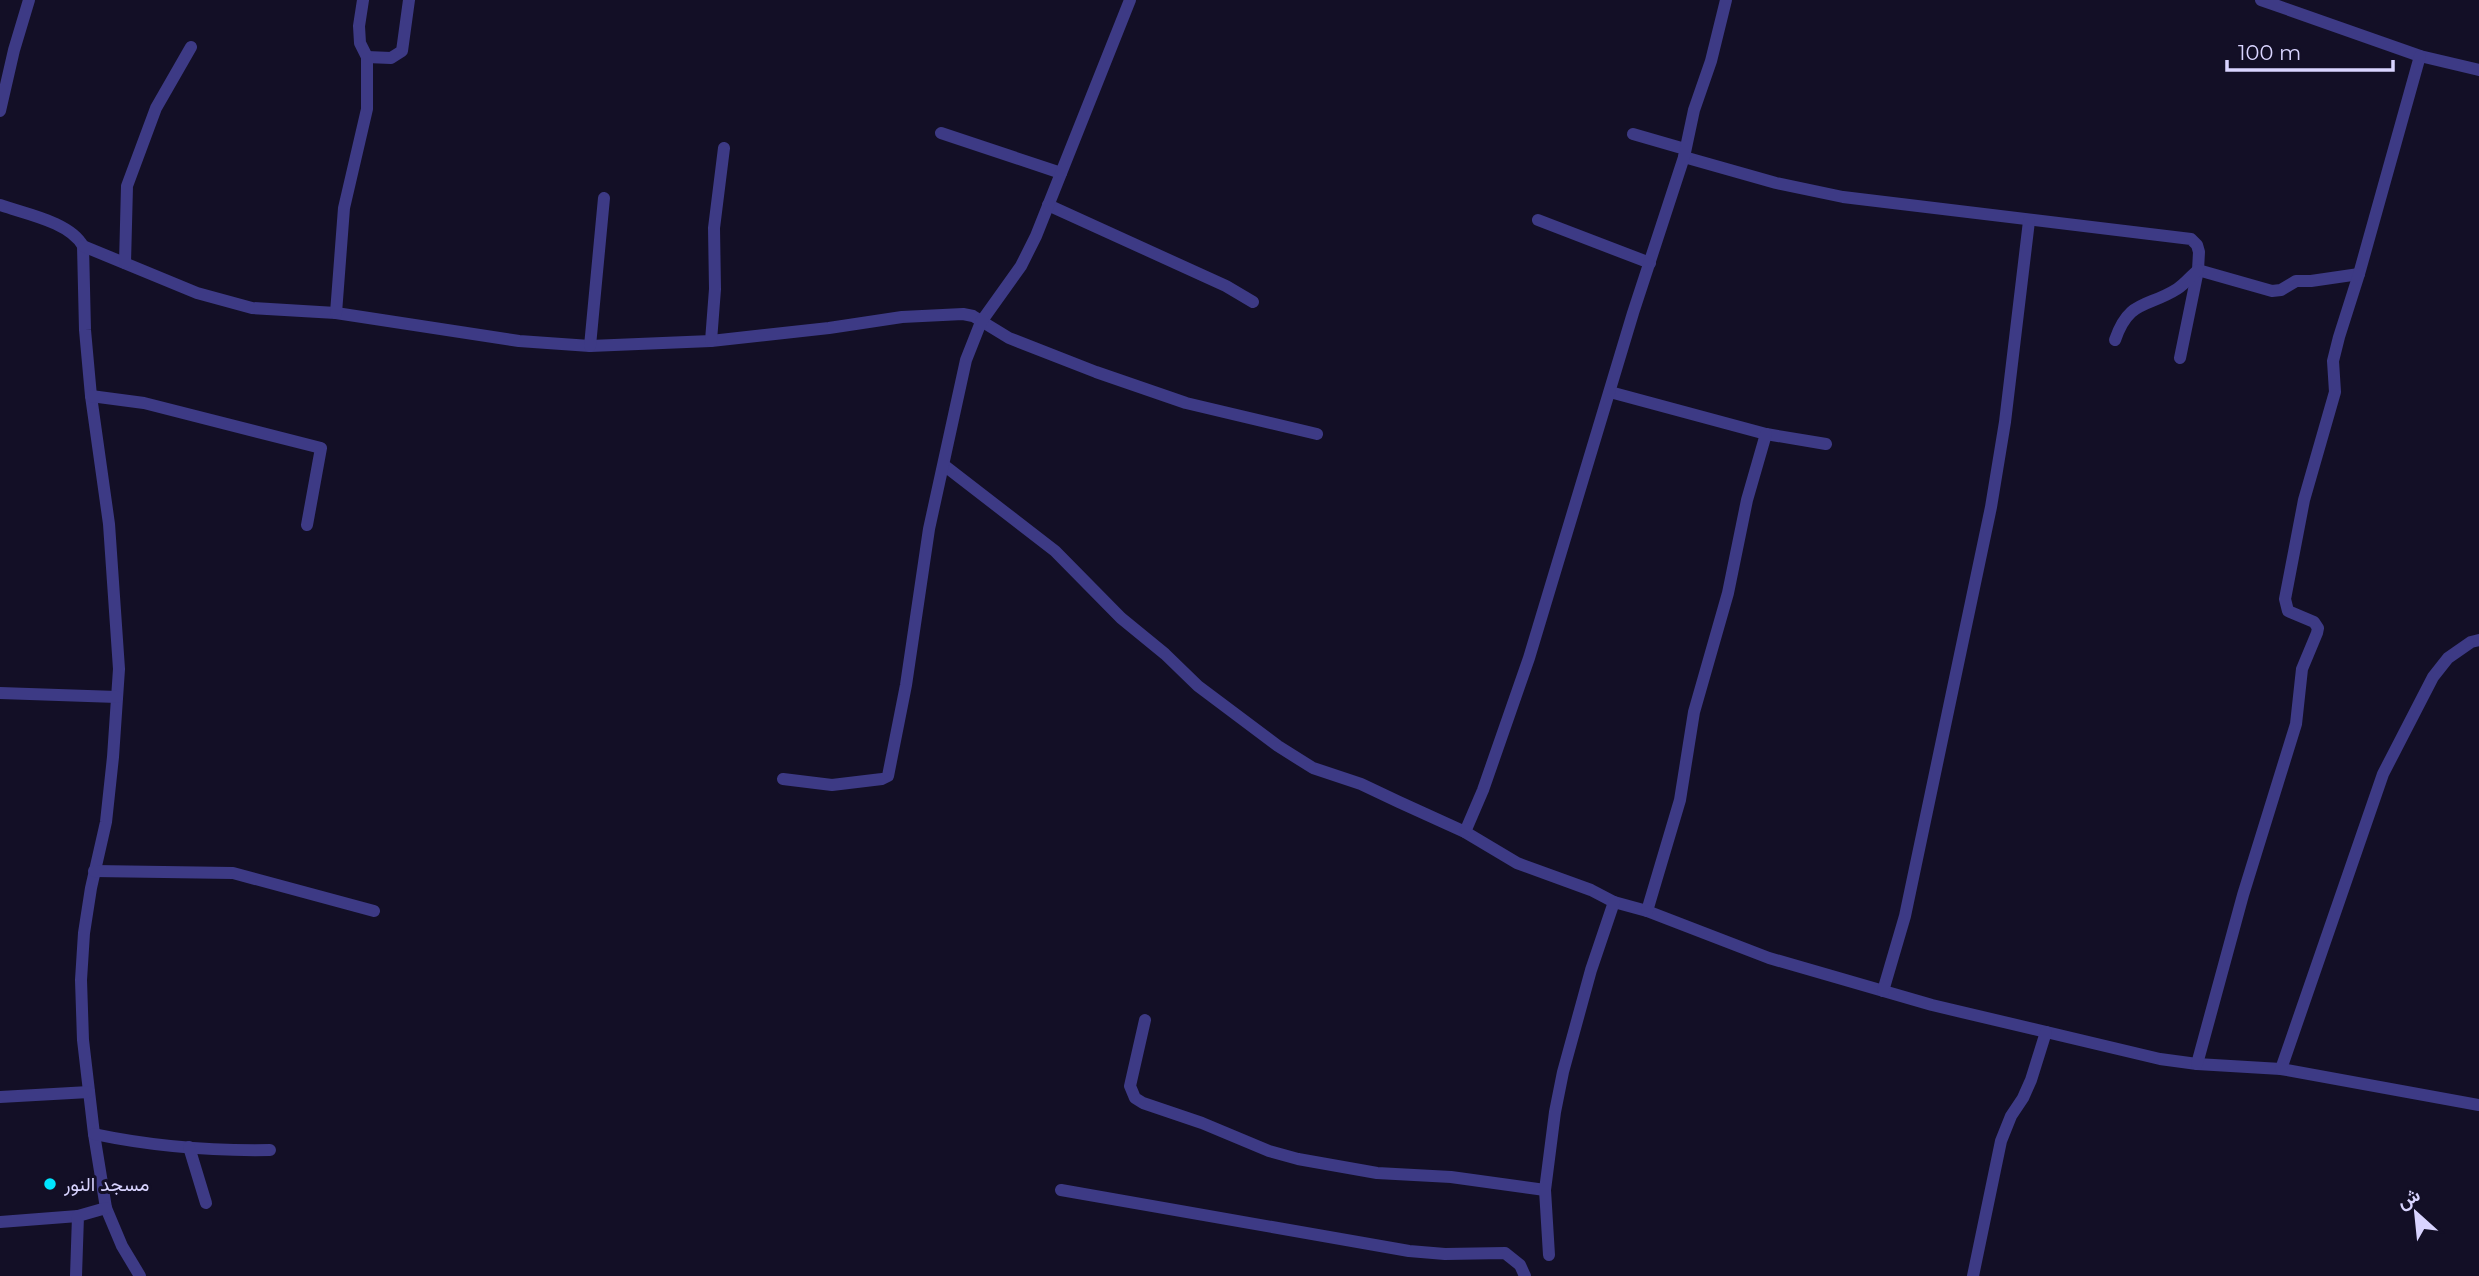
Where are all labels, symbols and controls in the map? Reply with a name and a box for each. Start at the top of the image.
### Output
scale bar [2227,28,2393,72]
text: 100 m [2238,40,2301,65]
place label: مسجد النور [63,1173,149,1196]
marker: مسجد النور [42,1176,58,1192]
north arrow [2381,1178,2451,1248]
text: ش [2393,1183,2424,1214]

